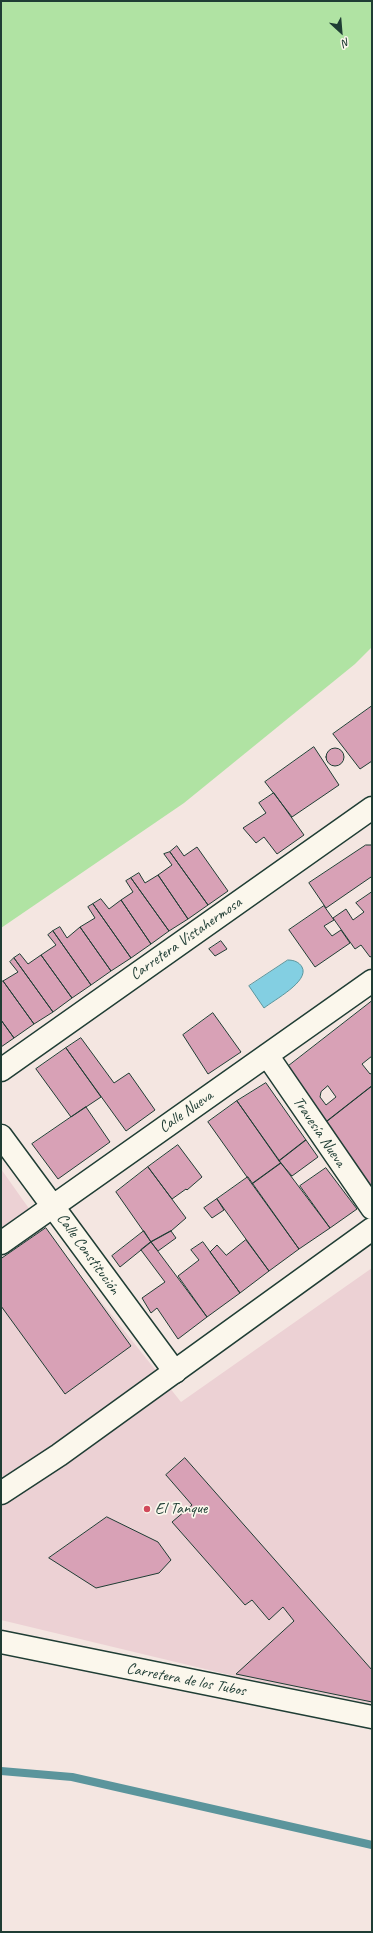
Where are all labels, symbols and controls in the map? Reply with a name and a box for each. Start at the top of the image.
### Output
north arrow [321,12,361,52]
text: N [340,35,352,51]
street label: Carretera Vistahermosa [126,893,246,985]
street label: Calle Nueva [155,1086,217,1138]
street label: Travesía Nueva [288,1093,350,1171]
street label: Calle Constitución [52,1210,124,1298]
place label: El Tanque [155,1499,207,1519]
marker: El Tanque [142,1504,152,1514]
street label: Carretera de los Tubos [125,1659,247,1701]

